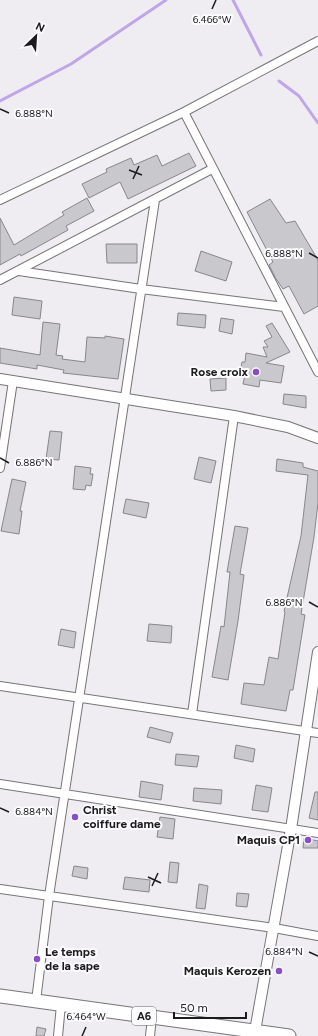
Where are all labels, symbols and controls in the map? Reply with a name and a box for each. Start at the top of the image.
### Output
text: 6.466°W [193,13,232,26]
north arrow [16,16,56,56]
text: N [33,20,47,35]
text: 6.888°N [15,107,53,120]
text: 6.888°N [265,247,303,260]
place label: Rose croix [191,365,249,379]
marker: Rose croix [251,367,261,377]
text: 6.886°N [15,456,53,469]
text: 6.886°N [265,596,303,609]
place label: Christ coiffure dame [83,803,161,831]
text: 6.884°N [15,805,53,818]
marker: Christ coiffure dame [70,812,80,822]
place label: Maquis CP1 [237,833,300,847]
marker: Maquis CP1 [303,835,313,845]
place label: Le temps de la sape [45,945,100,973]
text: 6.884°N [265,945,303,958]
marker: Le temps de la sape [32,954,42,964]
place label: Maquis Kerozen [184,964,271,978]
marker: Maquis Kerozen [274,966,284,976]
scale bar [174,994,246,1020]
text: 50 m [180,1001,208,1015]
road number: A6 [132,1007,156,1025]
text: 6.464°W [66,1010,106,1023]

